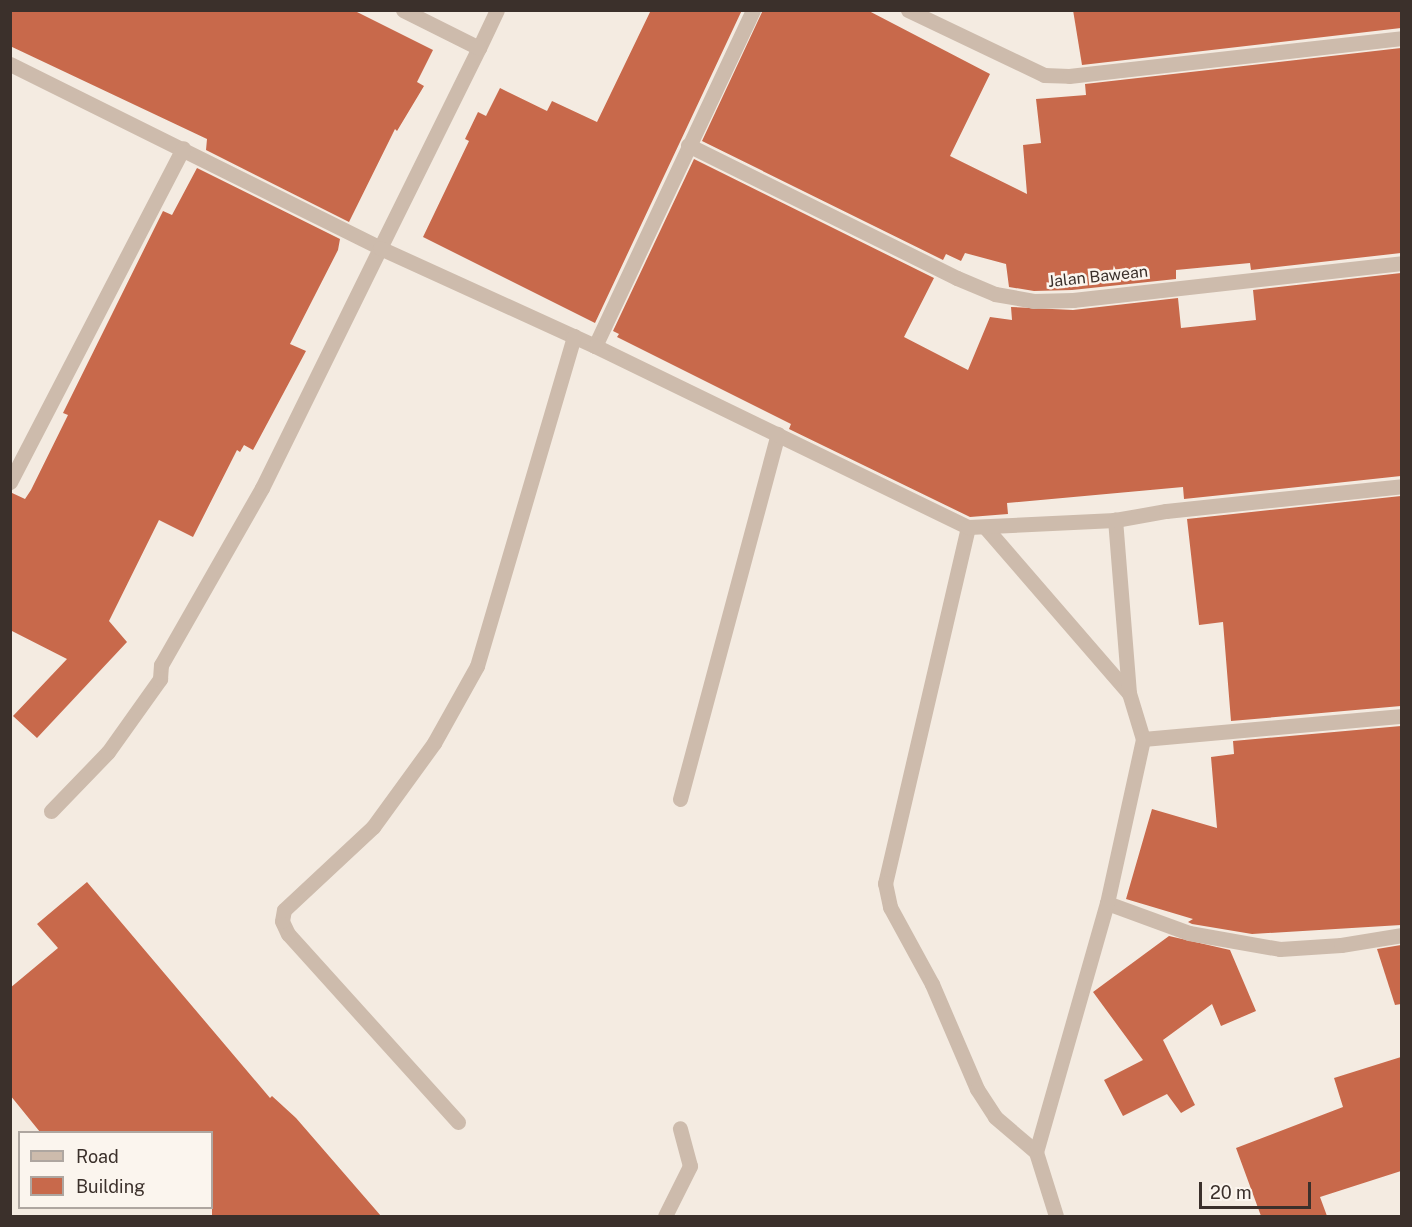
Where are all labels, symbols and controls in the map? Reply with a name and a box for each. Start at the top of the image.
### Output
street label: Jalan Bawean [1047,262,1149,292]
legend [18,1131,213,1209]
text: Road [76,1146,119,1167]
scale bar [1202,1170,1314,1208]
text: Building [76,1176,145,1197]
text: 20 m [1210,1182,1252,1203]

